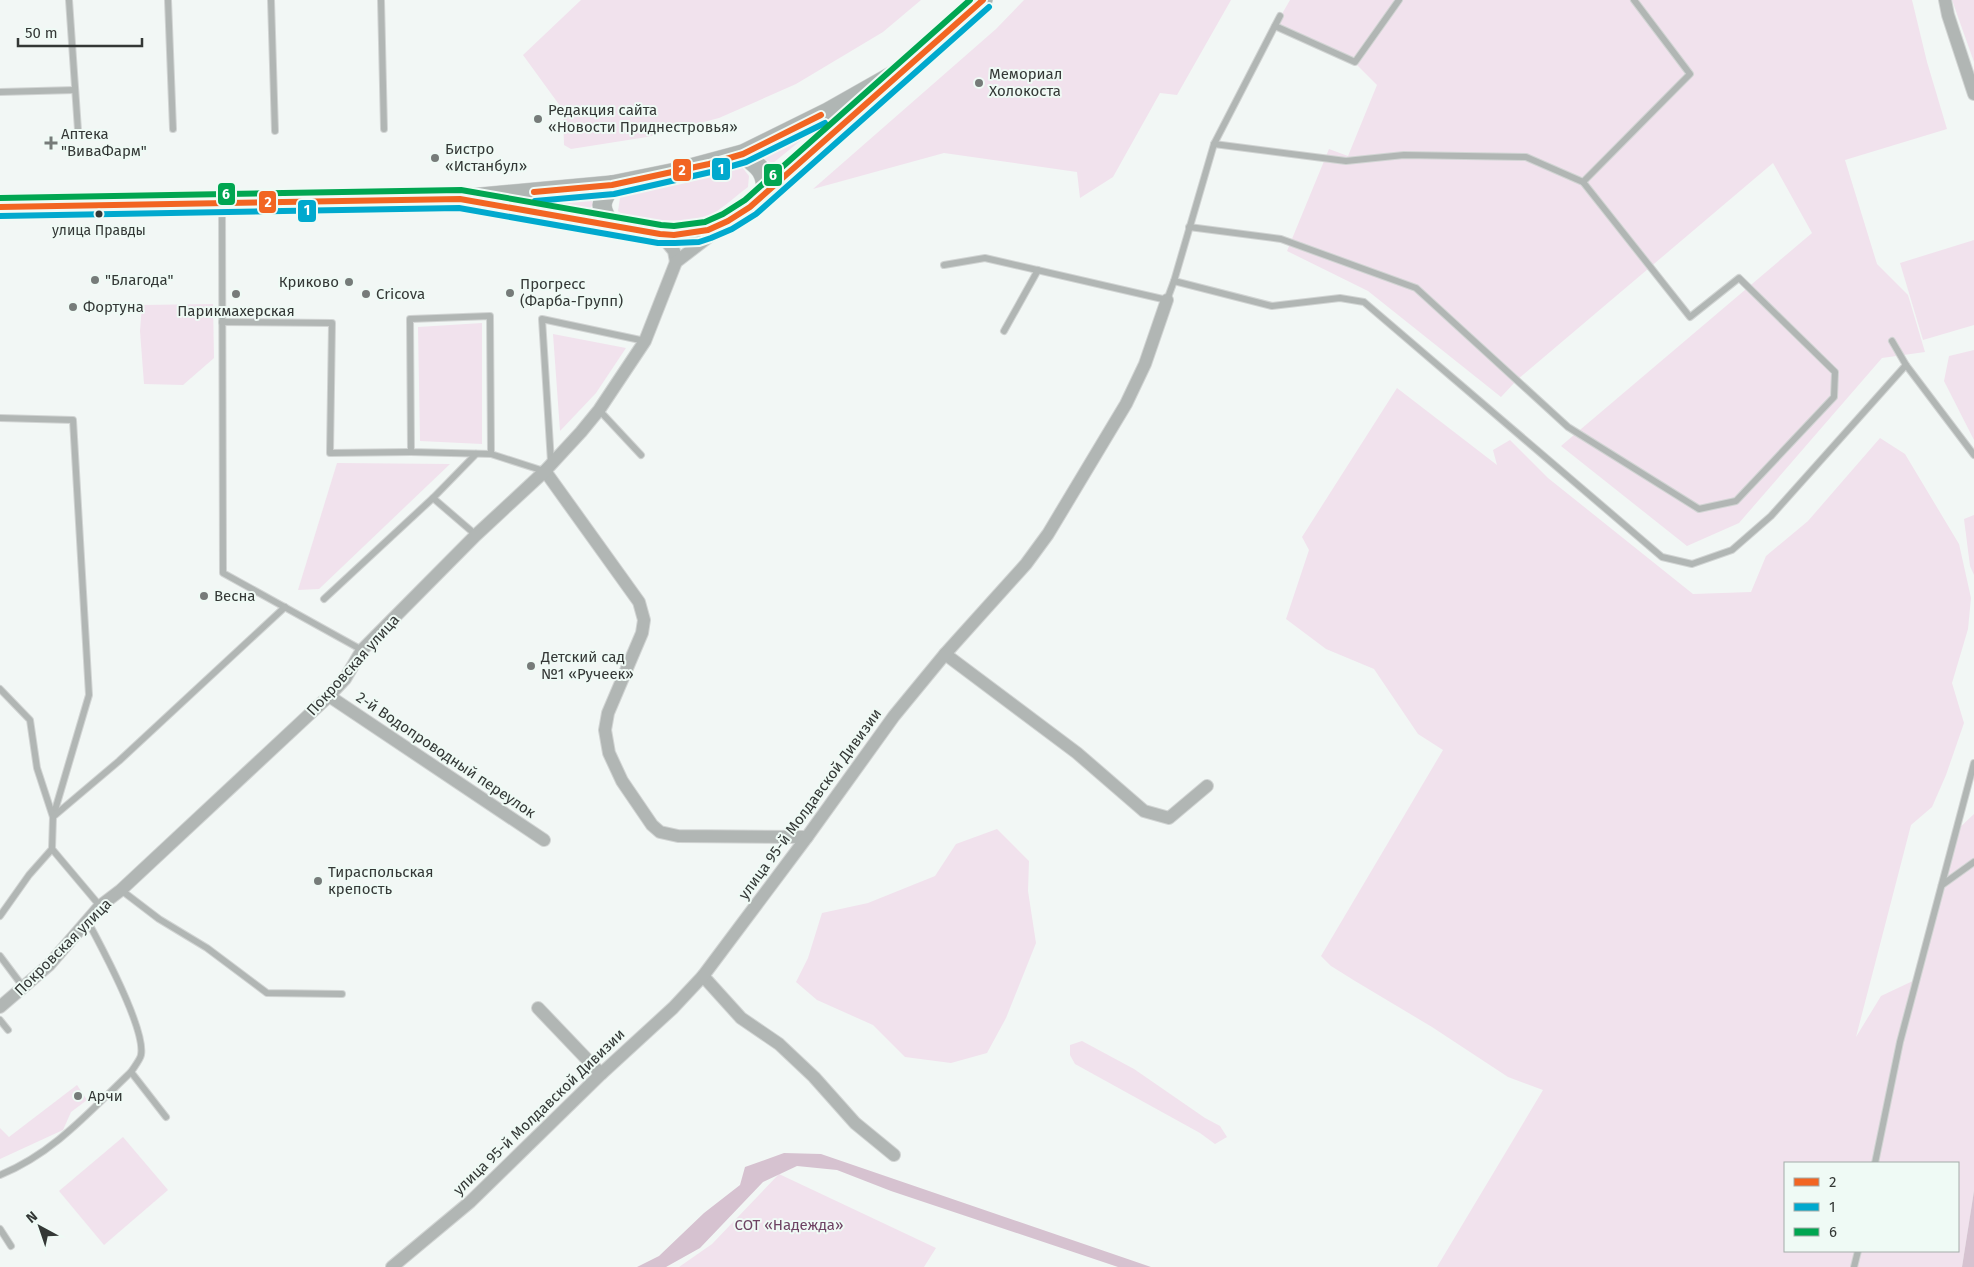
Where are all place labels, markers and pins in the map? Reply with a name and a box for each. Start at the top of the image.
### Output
place label: Мемориал Холокоста [989,65,1062,100]
marker: Мемориал Холокоста [973,77,985,89]
place label: Редакция сайта «Новости Приднестровья» [548,101,738,136]
marker: Редакция сайта «Новости Приднестровья» [532,113,544,125]
place label: Аптека "ВиваФарм" [61,125,147,160]
marker: Аптека "ВиваФарм" [45,137,57,149]
place label: Бистро «Истанбул» [445,140,527,175]
marker: Бистро «Истанбул» [429,152,441,164]
marker: улица Правды [94,209,104,219]
place label: улица Правды [52,222,146,239]
place label: "Благода" [105,271,173,289]
place label: Криково [279,273,339,291]
marker: "Благода" [89,274,101,286]
place label: Прогресс (Фарба-Групп) [520,275,623,310]
marker: Криково [343,276,355,288]
place label: Cricova [376,285,425,303]
marker: Прогресс (Фарба-Групп) [504,287,516,299]
marker: Парикмахерская [230,288,242,300]
marker: Cricova [360,288,372,300]
place label: Фортуна [83,298,144,316]
marker: Фортуна [67,301,79,313]
place label: Парикмахерская [177,302,295,320]
place label: Весна [214,587,256,605]
marker: Весна [198,590,210,602]
place label: Детский сад №1 «Ручеек» [540,648,634,683]
marker: Детский сад №1 «Ручеек» [525,660,537,672]
place label: Тираспольская крепость [328,863,433,898]
marker: Тираспольская крепость [312,875,324,887]
place label: Арчи [88,1087,123,1105]
marker: Арчи [72,1090,84,1102]

